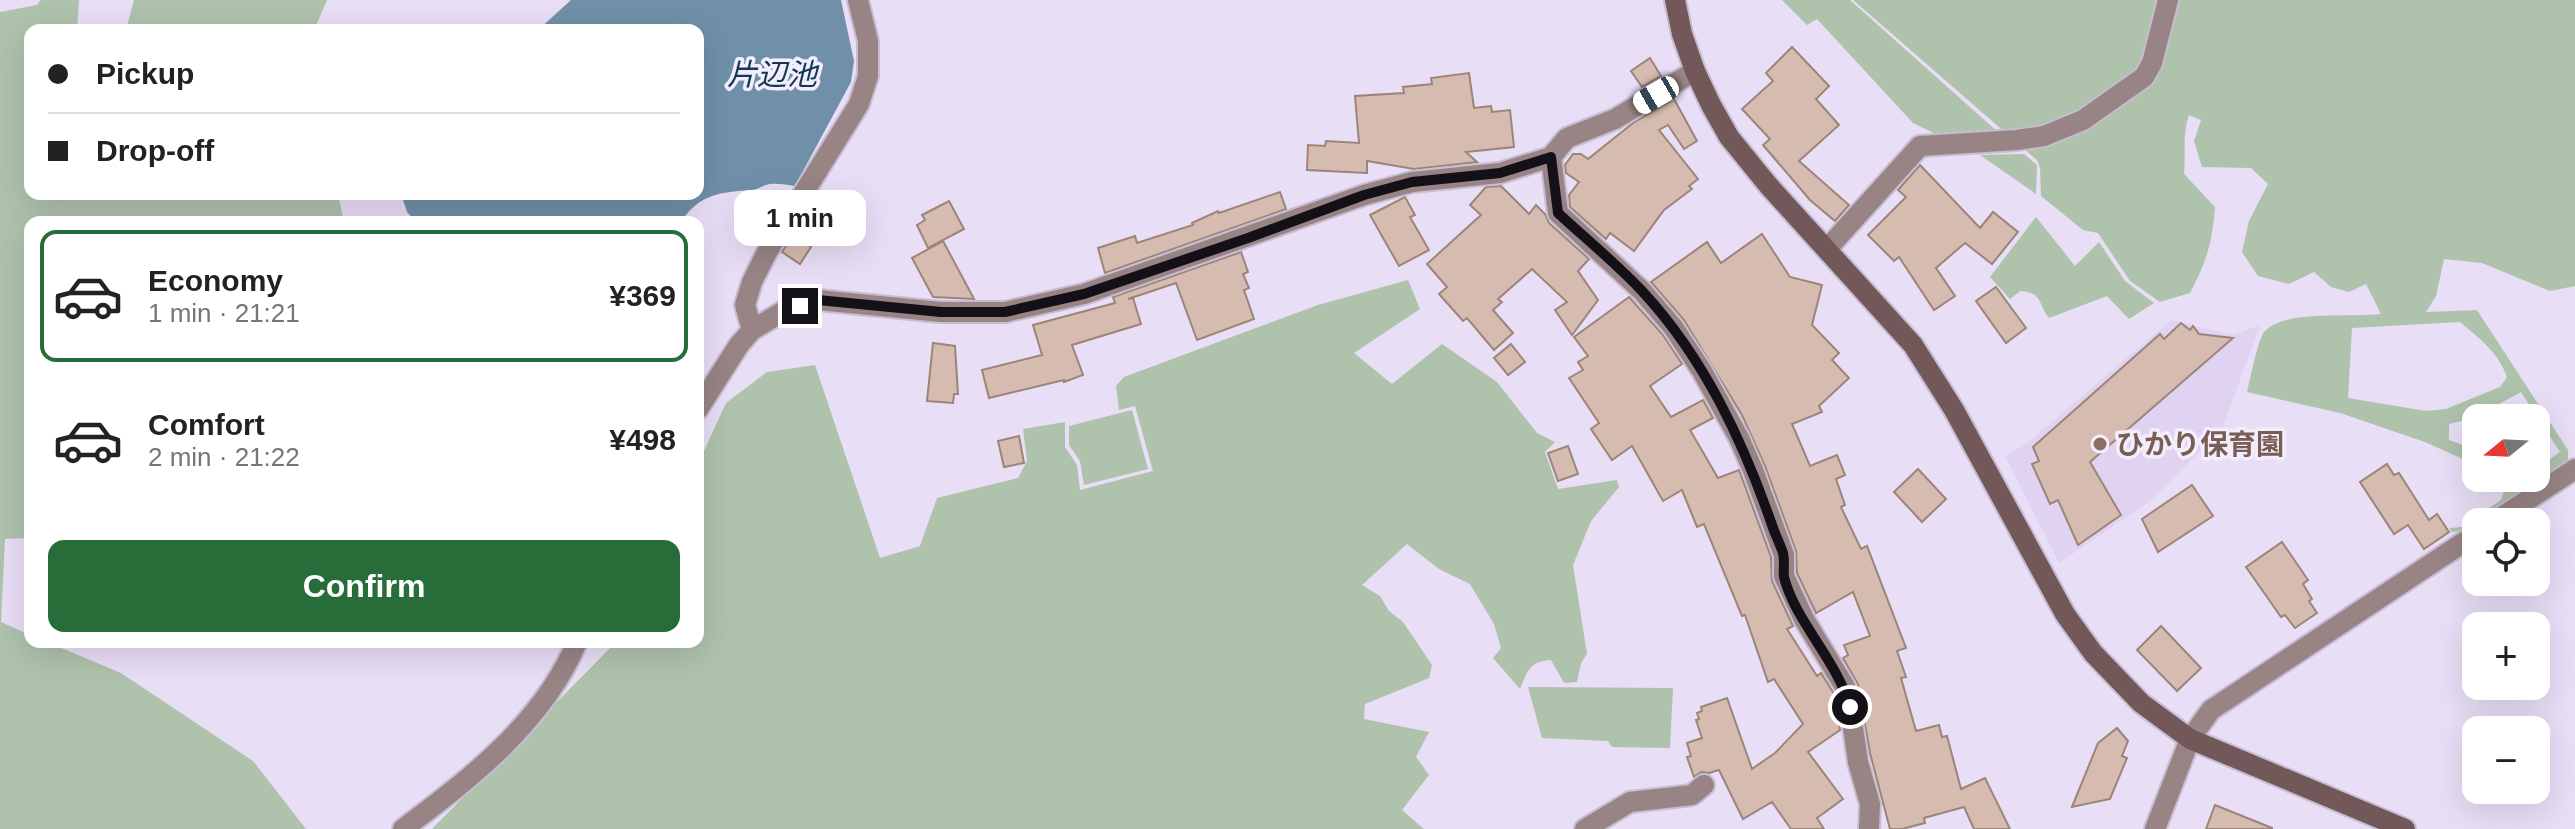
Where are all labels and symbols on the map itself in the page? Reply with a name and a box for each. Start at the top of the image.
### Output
water label: 片辺池 [727,58,820,91]
car [1629,73,1683,117]
callout: 1 min [734,190,866,246]
route end [782,288,818,324]
north arrow [2462,404,2550,492]
place label: ひかり保育園 [2116,429,2284,460]
marker: ひかり保育園 [2091,435,2109,453]
route start [1832,689,1868,725]

